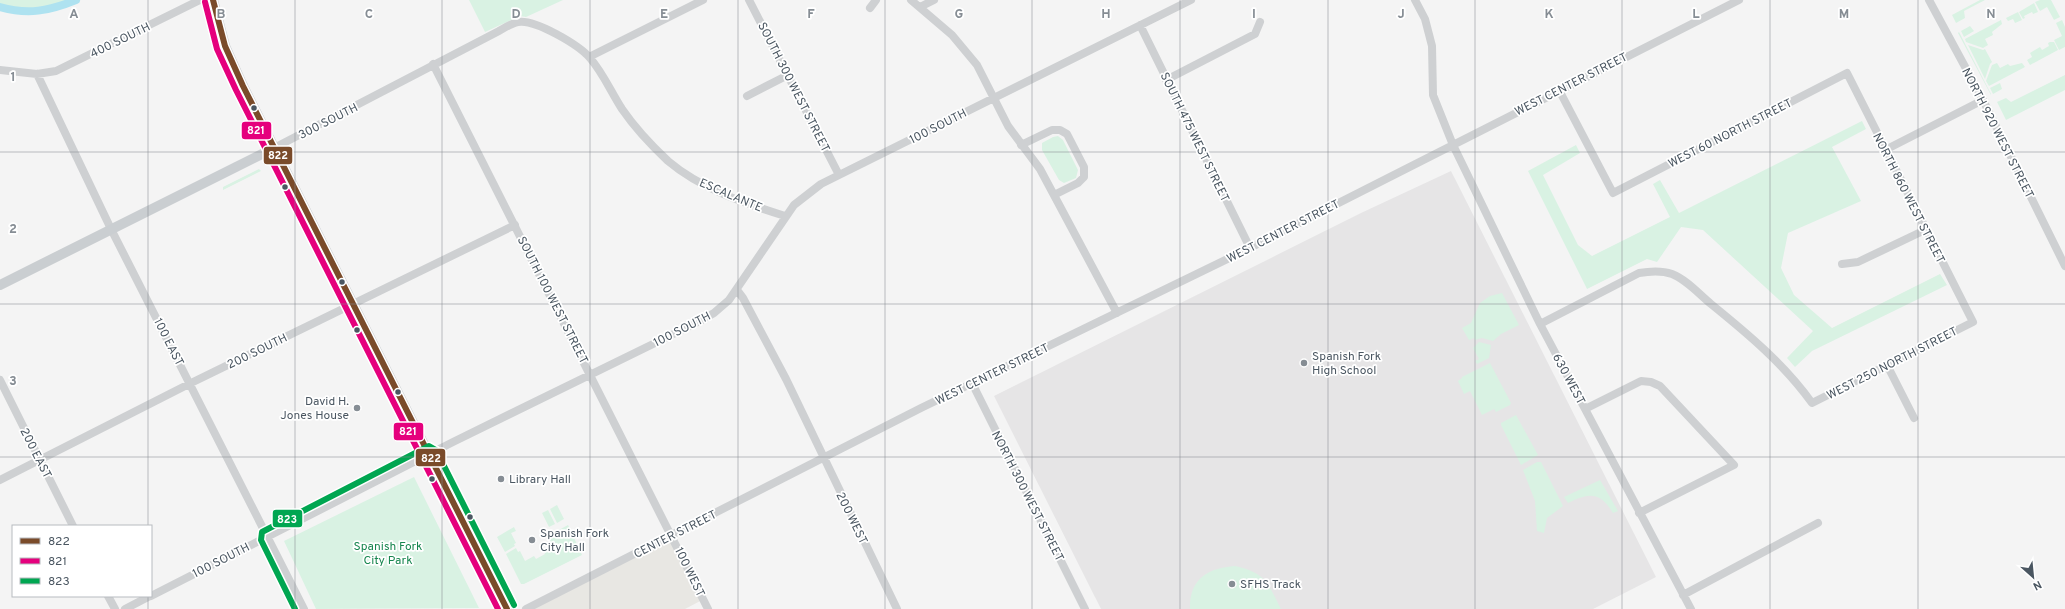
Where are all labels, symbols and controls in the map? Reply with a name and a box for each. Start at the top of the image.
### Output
text: A [69,7,79,23]
text: B [217,7,226,23]
text: C [365,7,373,23]
text: D [511,7,521,23]
text: E [660,7,668,23]
text: F [807,7,815,23]
text: G [955,7,964,23]
text: H [1101,7,1111,23]
text: I [1252,7,1256,23]
text: J [1397,7,1405,23]
text: K [1544,7,1554,23]
text: L [1692,7,1700,23]
text: M [1839,7,1849,23]
text: N [1986,7,1996,23]
street label: 400 SOUTH [88,19,153,62]
street label: SOUTH 300 WEST STREET [753,20,833,155]
street label: WEST CENTER STREET [1512,49,1631,120]
street label: NORTH 920 WEST STREET [1957,66,2037,201]
text: 1 [10,70,16,86]
street label: SOUTH 475 WEST STREET [1156,70,1233,205]
street label: WEST 60 NORTH STREET [1666,96,1795,172]
street label: 300 SOUTH [296,100,361,144]
unlabelled marker [249,103,259,113]
street label: 100 SOUTH [907,106,970,148]
line badge: 821 [241,121,272,140]
text: 821 [247,124,265,138]
street label: NORTH 860 WEST STREET [1868,131,1948,266]
line badge: 822 [263,146,293,165]
text: 822 [268,149,288,163]
street label: ESCALANTE [697,175,765,216]
unlabelled marker [280,182,290,192]
street label: WEST CENTER STREET [1224,196,1343,267]
text: 2 [9,222,17,238]
street label: SOUTH 100 WEST STREET [513,234,591,367]
unlabelled marker [337,277,347,287]
street label: 100 SOUTH [651,309,714,351]
street label: 100 EAST [149,316,187,369]
street label: WEST 250 NORTH STREET [1824,324,1961,404]
unlabelled marker [352,325,362,335]
street label: 200 SOUTH [225,330,290,373]
street label: WEST CENTER STREET [933,340,1052,409]
place label: Spanish Fork High School [1312,349,1381,379]
street label: 630 WEST [1548,351,1588,408]
marker: Spanish Fork High School [1299,358,1309,368]
text: 3 [9,374,17,390]
unlabelled marker [393,387,403,397]
place label: David H. Jones House [280,394,349,424]
marker: David H. Jones House [352,403,362,413]
line badge: 821 [393,422,424,441]
text: 821 [399,425,417,439]
street label: 200 EAST [16,426,55,481]
street label: NORTH 300 WEST STREET [987,428,1067,564]
line badge: 822 [415,448,446,467]
text: 822 [421,452,441,466]
place label: Library Hall [509,472,571,488]
unlabelled marker [427,474,437,484]
marker: Library Hall [496,474,506,484]
street label: 200 WEST [832,490,871,547]
street label: CENTER STREET [631,507,720,563]
line badge: 823 [272,509,303,528]
unlabelled marker [465,512,475,522]
text: 823 [277,513,297,527]
legend [12,525,152,597]
place label: Spanish Fork City Hall [540,526,609,556]
text: 822 [48,534,70,550]
marker: Spanish Fork City Hall [527,535,537,545]
park label: Spanish Fork City Park [353,539,423,569]
street label: 100 SOUTH [190,540,253,582]
street label: 100 WEST [670,545,708,600]
text: 821 [48,554,67,570]
north arrow [2013,557,2053,597]
text: 823 [48,574,70,590]
place label: SFHS Track [1240,577,1301,593]
text: N [2030,577,2044,593]
marker: SFHS Track [1227,579,1237,589]

